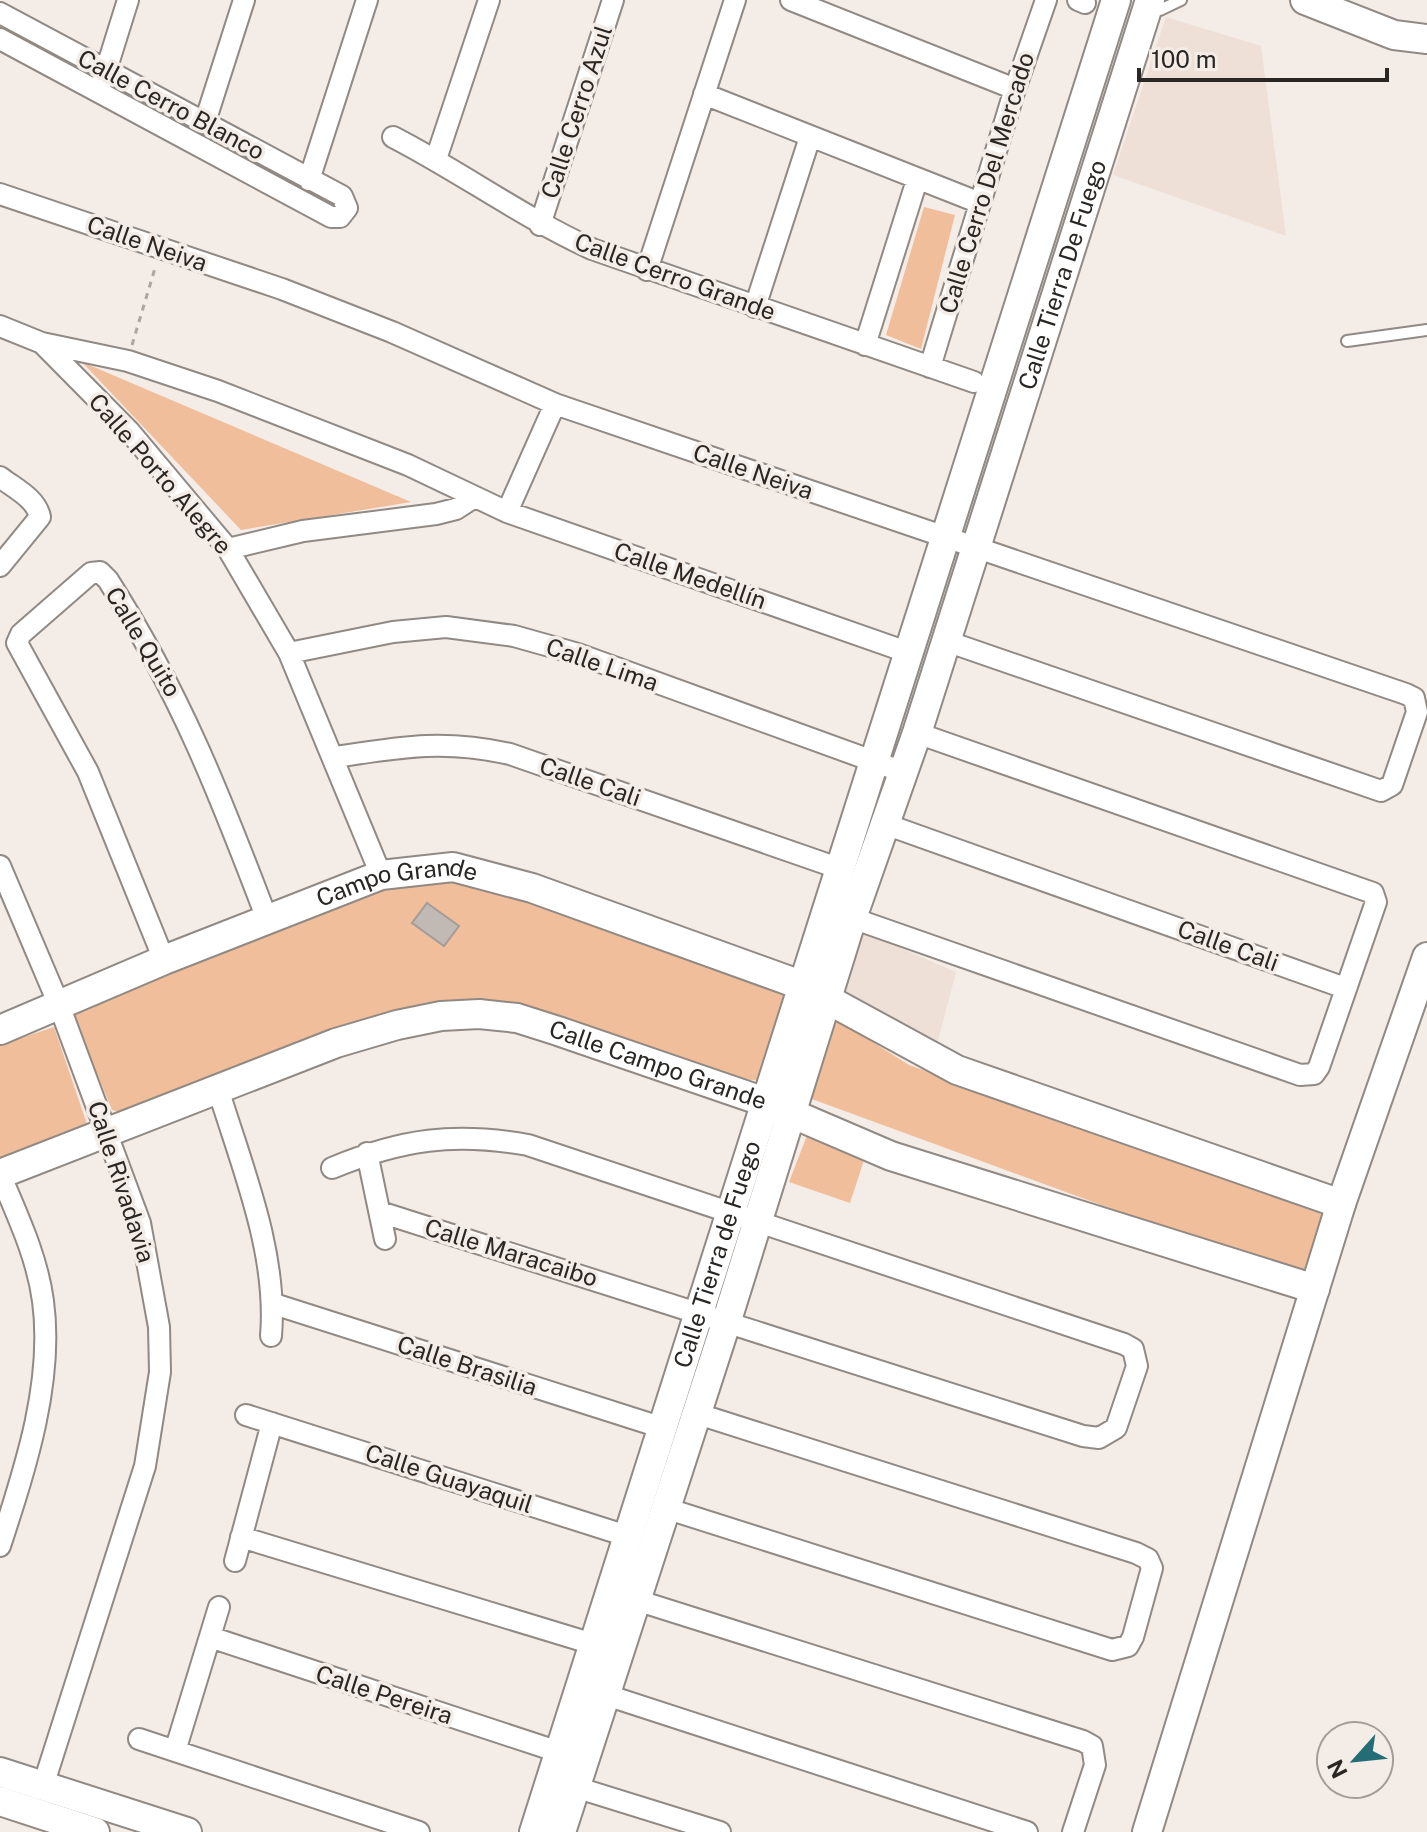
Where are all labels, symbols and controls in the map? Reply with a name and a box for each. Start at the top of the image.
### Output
street label: Calle Cerro Azul [535,22,617,202]
scale bar [1139,32,1387,82]
street label: Calle Cerro Blanco [73,43,270,165]
text: 100 m [1151,45,1217,73]
street label: Calle Cerro Del Mercado [933,49,1039,317]
street label: Calle Tierra De Fuego [1012,156,1111,393]
street label: Calle Neiva [84,209,211,277]
street label: Calle Cerro Grande [571,227,780,325]
street label: Calle Porto Alegre [83,387,238,559]
street label: Calle Neiva [690,437,817,505]
street label: Calle Medellín [611,536,770,614]
street label: Calle Quito [100,582,188,701]
street label: Calle Lima [543,632,662,696]
street label: Calle Cali [536,751,645,811]
street label: Campo Grande [312,852,481,912]
street label: Calle Cali [1174,914,1283,976]
street label: Calle Campo Grande [546,1014,771,1115]
street label: Calle Rivadavia [83,1097,161,1266]
street label: Calle Tierra de Fuego [667,1137,766,1371]
street label: Calle Maracaibo [421,1212,601,1292]
street label: Calle Brasilia [394,1329,541,1401]
street label: Calle Guayaquil [362,1438,537,1518]
street label: Calle Pereira [312,1659,456,1729]
north arrow [1315,1720,1395,1800]
text: N [1322,1756,1353,1783]

